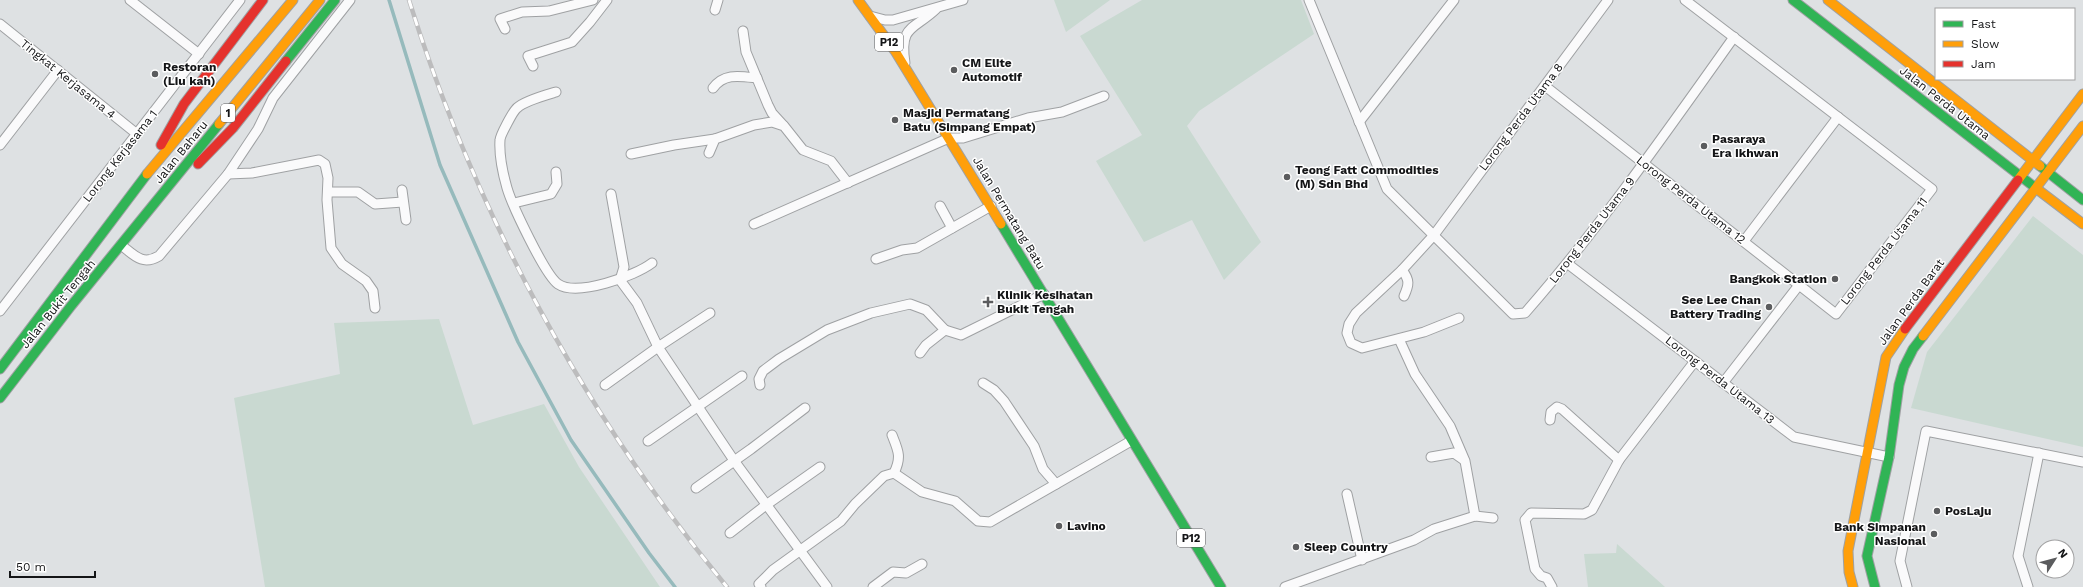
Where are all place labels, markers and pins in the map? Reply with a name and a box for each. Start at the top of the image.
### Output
place label: CM Elite Automotif [962,56,1022,84]
place label: Restoran (Liu kah) [163,60,216,88]
marker: CM Elite Automotif [949,65,959,75]
marker: Restoran (Liu kah) [150,69,160,79]
place label: Masjid Permatang Batu (Simpang Empat) [903,106,1036,134]
marker: Masjid Permatang Batu (Simpang Empat) [890,115,900,125]
place label: Pasaraya Era Ikhwan [1712,132,1779,160]
marker: Pasaraya Era Ikhwan [1699,141,1709,151]
place label: Teong Fatt Commodities (M) Sdn Bhd [1295,163,1439,191]
marker: Teong Fatt Commodities (M) Sdn Bhd [1282,172,1292,182]
place label: Bangkok Station [1729,272,1827,286]
marker: Bangkok Station [1830,274,1840,284]
place label: Klinik Kesihatan Bukit Tengah [997,288,1093,316]
place label: See Lee Chan Battery Trading [1670,293,1761,321]
marker: Klinik Kesihatan Bukit Tengah [982,296,994,308]
marker: See Lee Chan Battery Trading [1764,302,1774,312]
place label: PosLaju [1945,504,1991,518]
marker: PosLaju [1932,506,1942,516]
place label: Lavino [1067,519,1106,533]
place label: Bank Simpanan Nasional [1834,520,1926,548]
marker: Lavino [1054,521,1064,531]
marker: Bank Simpanan Nasional [1929,529,1939,539]
place label: Sleep Country [1304,540,1388,554]
marker: Sleep Country [1291,542,1301,552]

